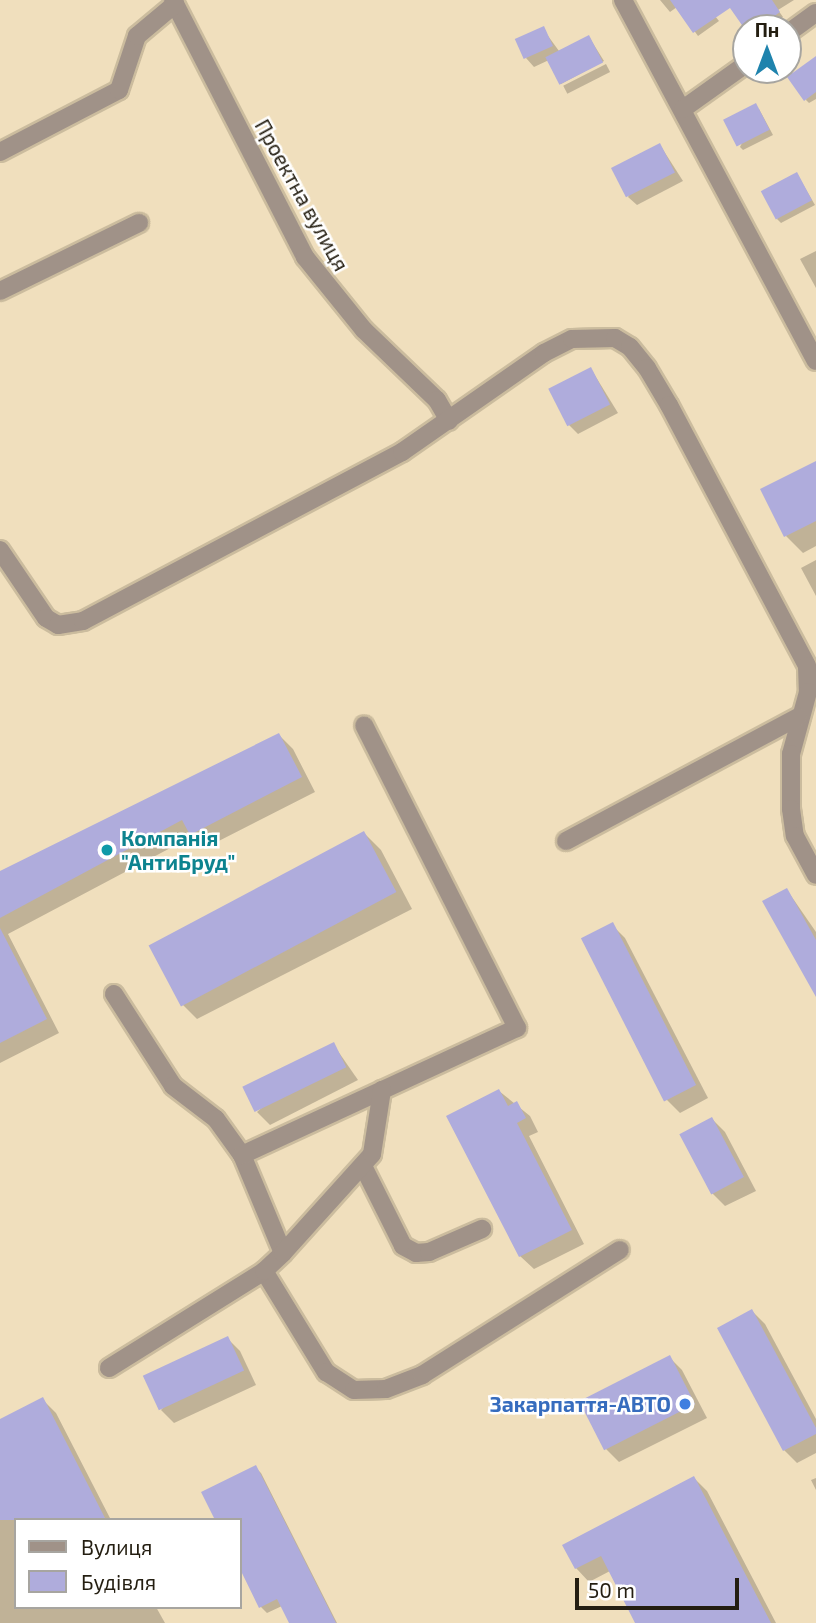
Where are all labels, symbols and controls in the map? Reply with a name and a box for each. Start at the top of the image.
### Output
north arrow [732,14,802,84]
text: Пн [755,18,779,41]
street label: Проектна вулиця [250,115,354,275]
place label: Компанія "АнтиБруд" [121,825,235,875]
marker: Компанія "АнтиБруд" [99,842,115,858]
place label: Закарпаття-АВТО [490,1391,671,1417]
marker: Закарпаття-АВТО [677,1396,693,1412]
legend [14,1518,242,1609]
text: Вулиця [81,1534,152,1559]
scale bar [578,1564,742,1608]
text: Будівля [81,1569,156,1594]
text: 50 m [588,1577,635,1602]

